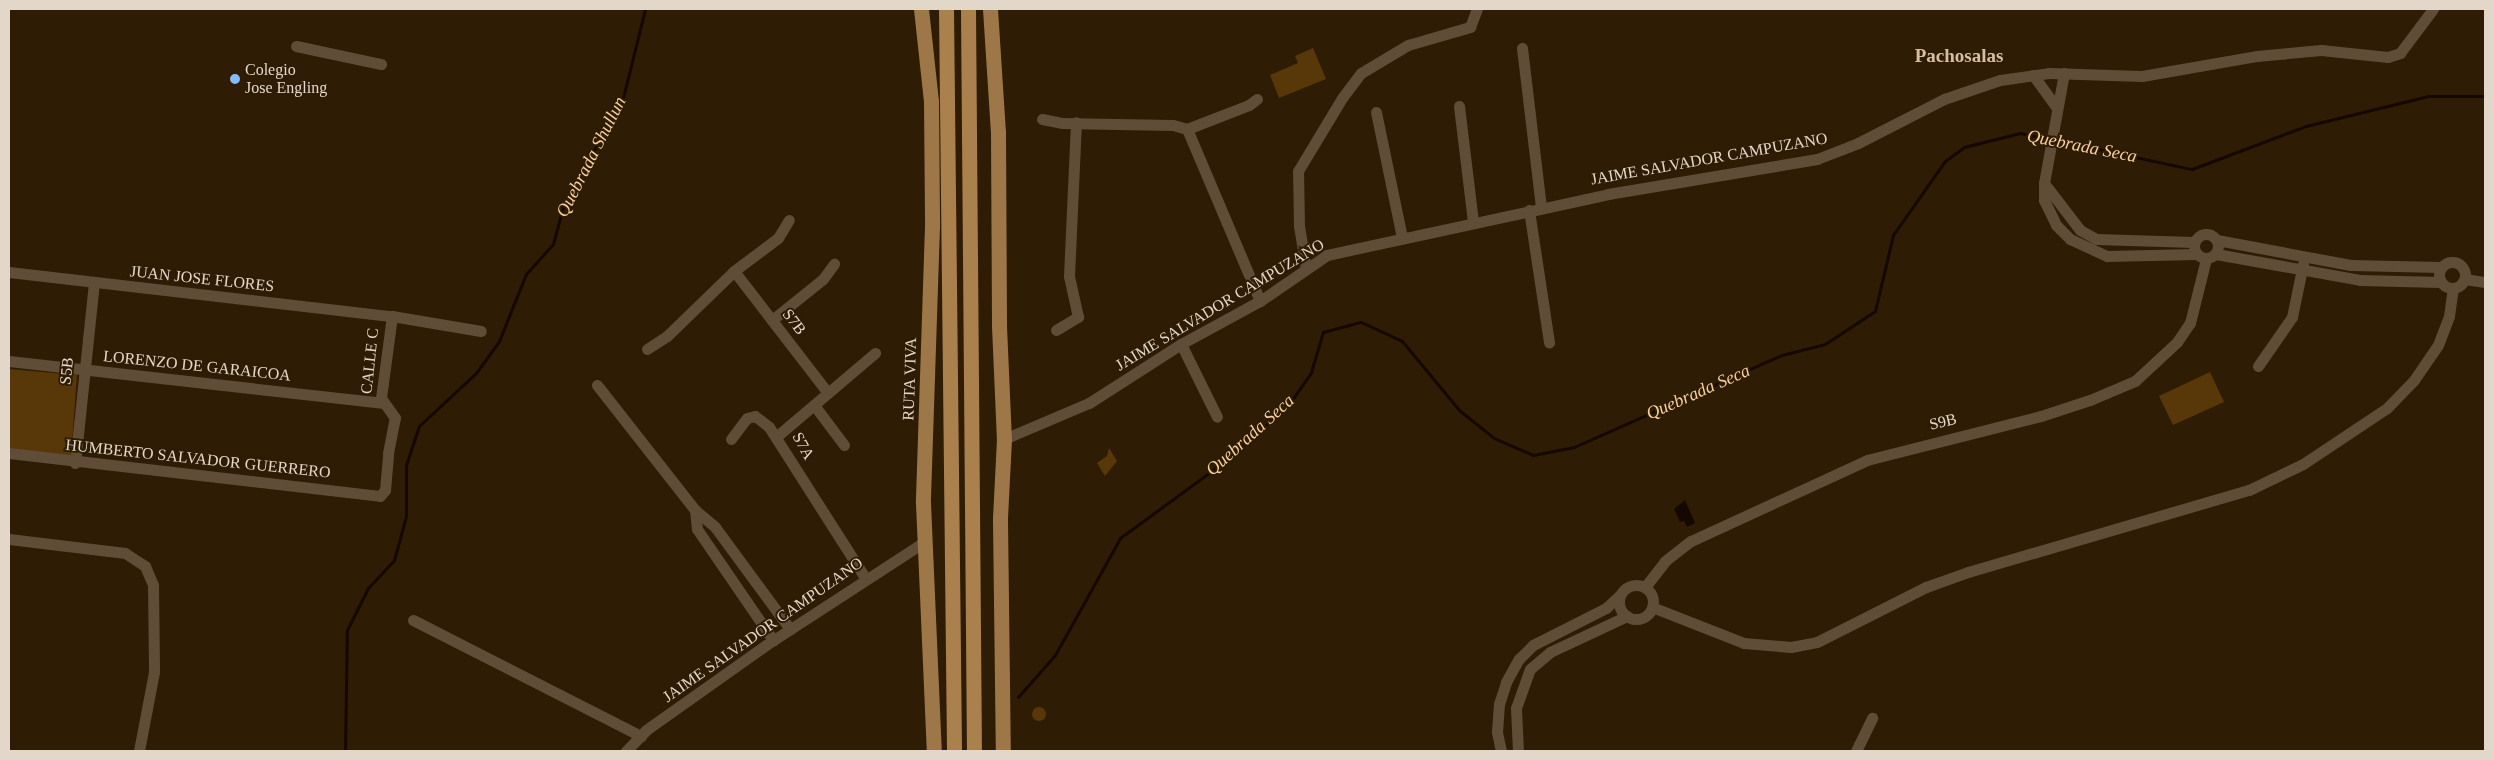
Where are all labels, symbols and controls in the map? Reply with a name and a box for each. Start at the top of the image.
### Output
district label: Pachosalas [1915,45,2003,67]
place label: Colegio Jose Engling [245,60,327,98]
marker: Colegio Jose Engling [229,73,241,85]
water label: Quebrada Shullun [551,93,631,221]
water label: Quebrada Seca [2025,125,2139,167]
street label: JAIME SALVADOR CAMPUZANO [1589,129,1829,189]
street label: JAIME SALVADOR CAMPUZANO [1112,235,1328,375]
street label: JUAN JOSE FLORES [129,262,275,296]
street label: S7B [778,305,810,339]
street label: CALLE C [357,327,383,395]
street label: RUTA VIVA [899,337,921,421]
street label: LORENZO DE GARAICOA [102,347,292,385]
street label: S5B [56,356,78,386]
water label: Quebrada Seca [1643,359,1753,425]
water label: Quebrada Seca [1201,390,1299,480]
street label: S9B [1927,410,1959,434]
street label: S7A [788,429,818,463]
street label: HUMBERTO SALVADOR GUERRERO [65,436,331,482]
street label: JAIME SALVADOR CAMPUZANO [659,553,867,707]

